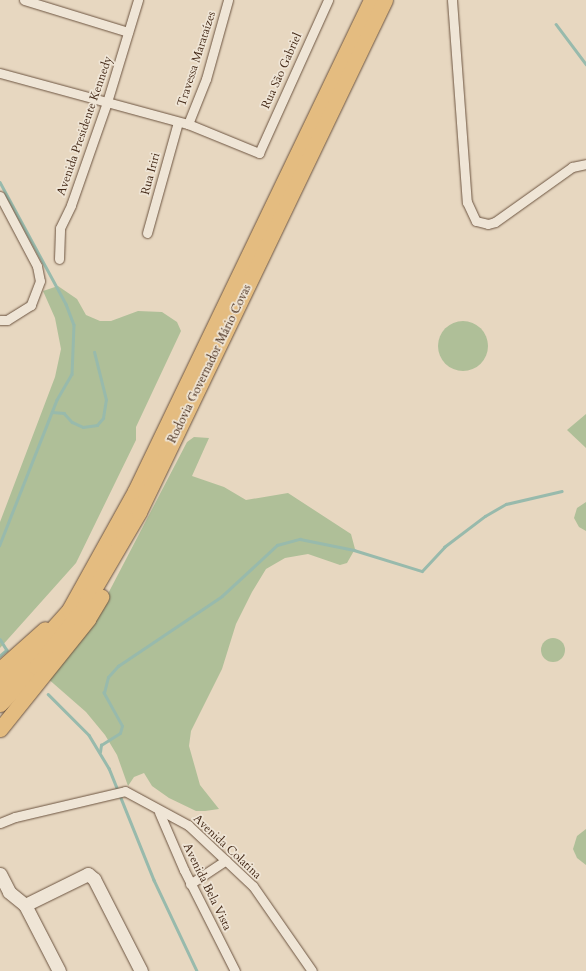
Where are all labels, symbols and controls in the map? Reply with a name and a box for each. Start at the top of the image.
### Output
street label: Travessa Marataízes [175,9,219,109]
street label: Rua São Gabriel [259,31,305,111]
street label: Avenida Presidente Kennedy [54,54,116,198]
street label: Rua Iriri [138,151,164,197]
street label: Rodovia Governador Mário Covas [165,282,255,446]
street label: Avenida Colatina [190,812,264,882]
street label: Avenida Bela Vista [180,841,234,933]

